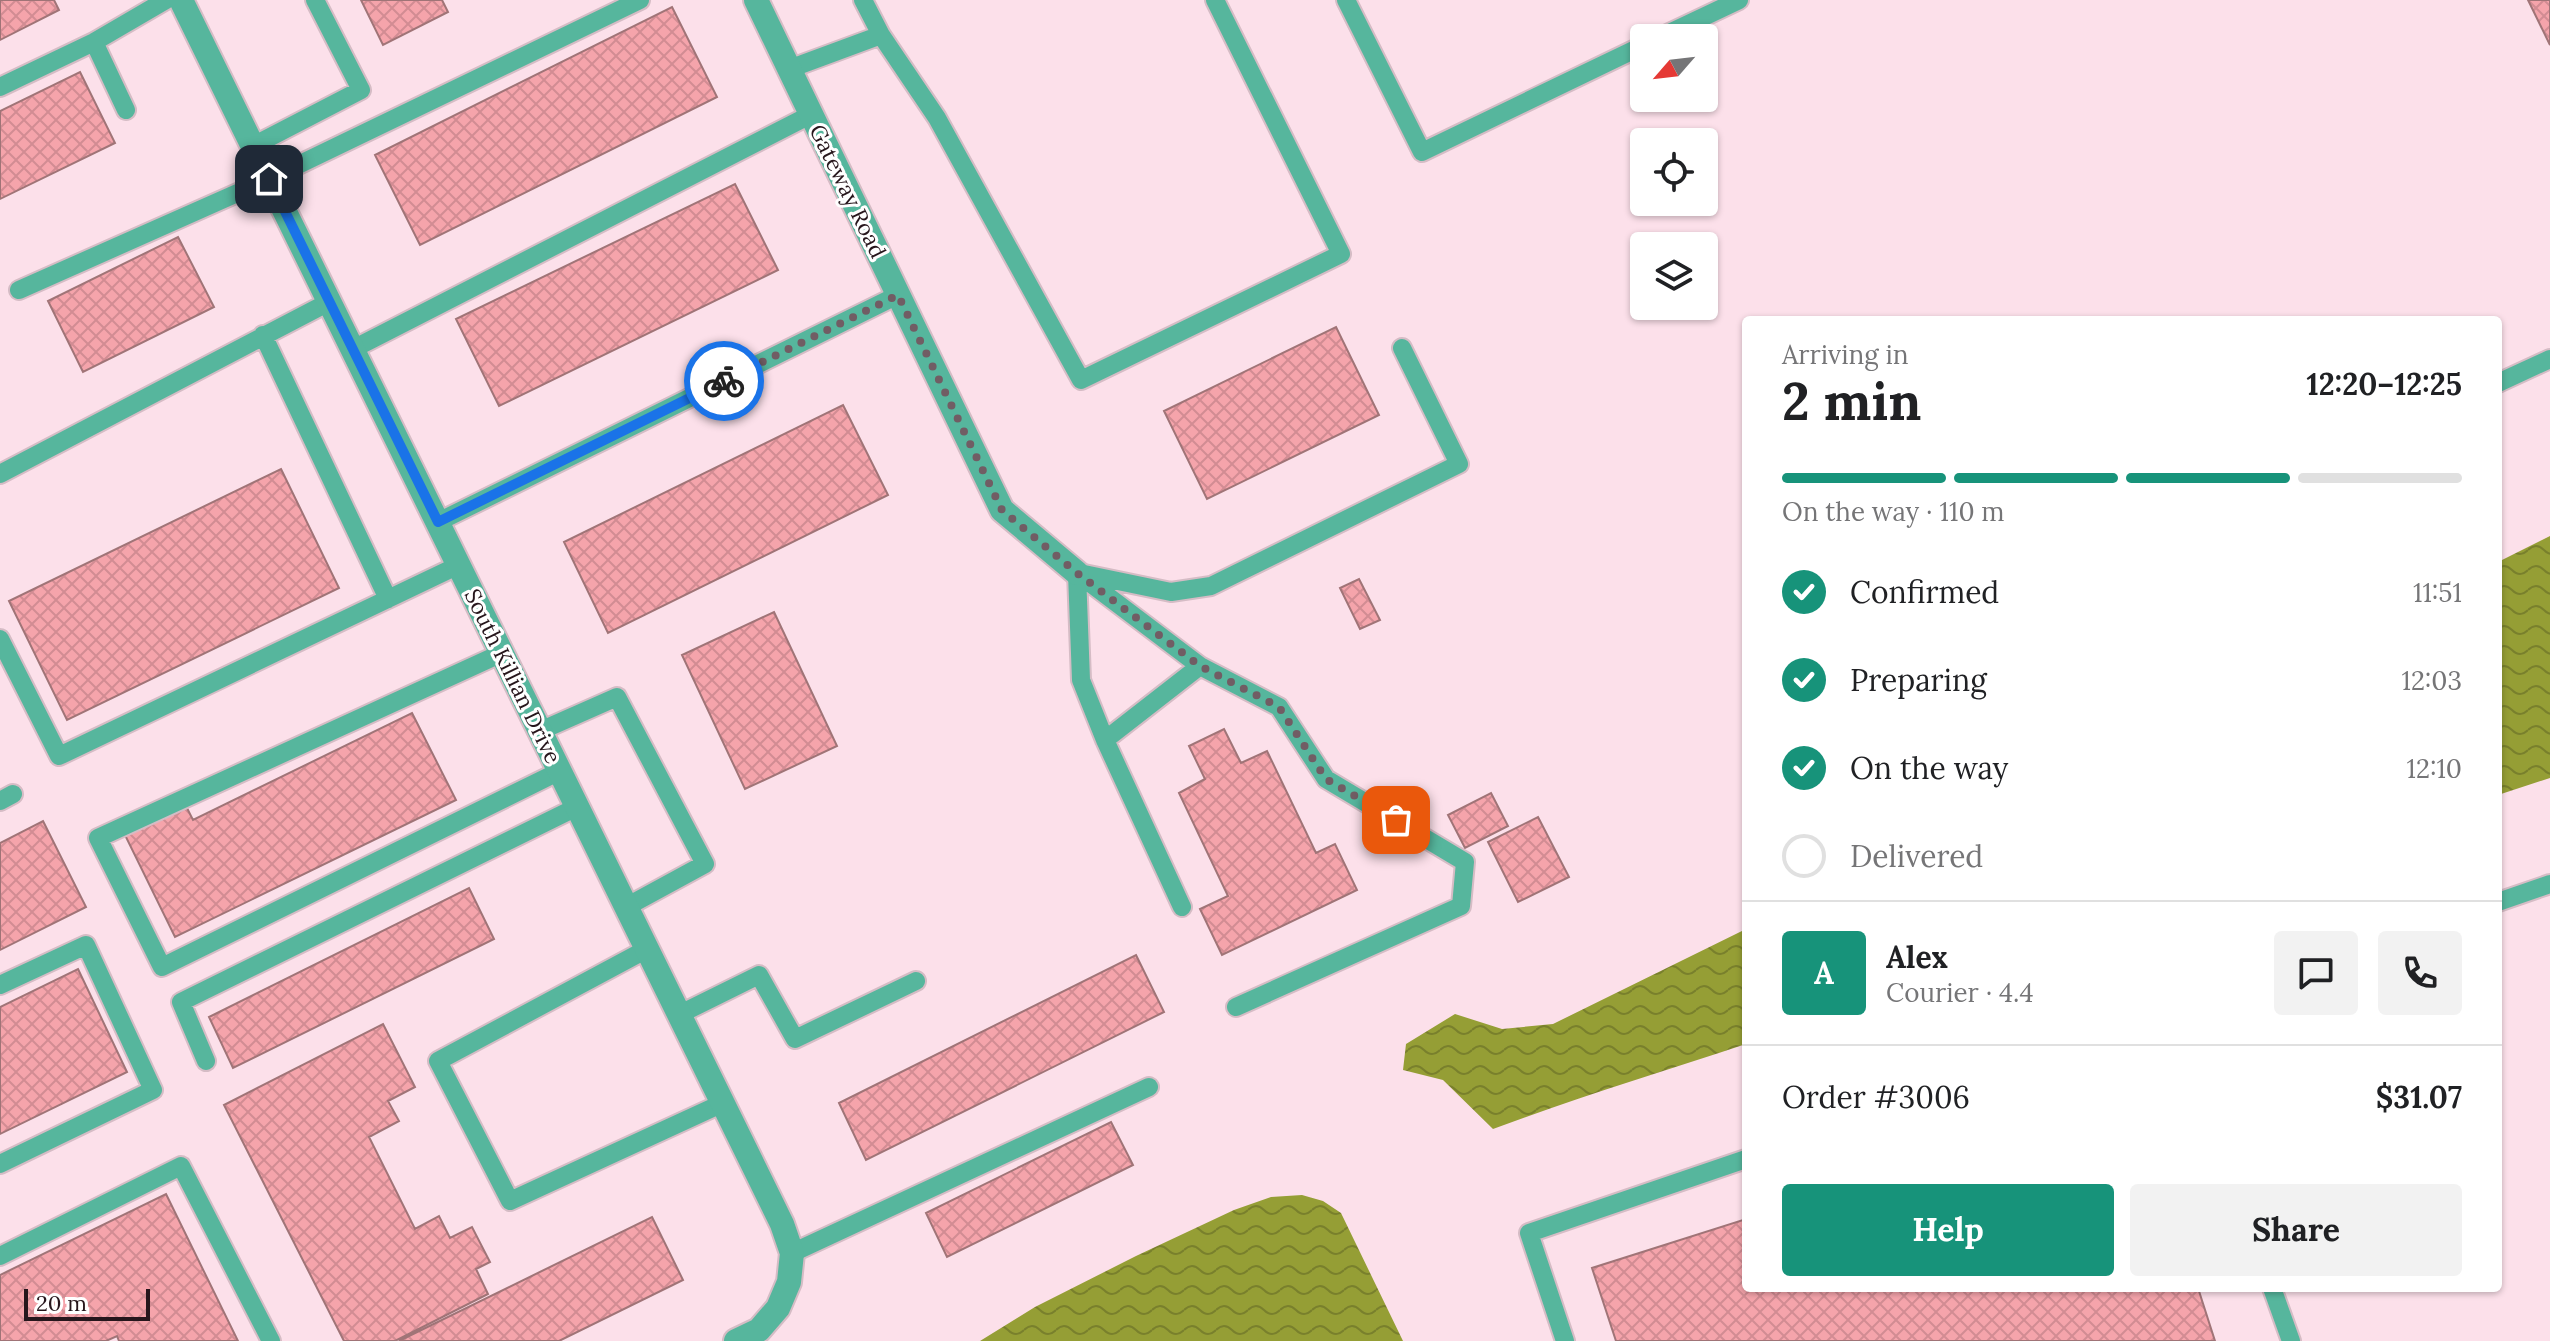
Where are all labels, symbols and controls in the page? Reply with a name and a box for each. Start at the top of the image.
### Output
north arrow [1630,24,1718,112]
map controls [1630,24,1718,320]
street label: Gateway Road [804,120,892,262]
button: locate [1630,128,1718,216]
pin [235,145,303,213]
icon: home [247,157,291,201]
button: layers [1630,232,1718,320]
text: Arriving in [1782,338,1909,371]
courier [684,341,764,421]
icon: bike [702,359,746,403]
text: 12:20–12:25 [2307,365,2462,403]
text: 2 min [1782,368,1921,434]
text: On the way · 110 m [1782,495,2005,528]
icon: check [1782,570,1826,614]
text: Confirmed [1850,573,1999,611]
text: 11:51 [2413,576,2462,609]
street label: South Killian Drive [459,584,567,768]
icon: check [1782,658,1826,702]
text: Preparing [1850,661,1987,699]
text: 12:03 [2401,664,2462,697]
icon: check [1782,746,1826,790]
text: On the way [1850,749,2008,787]
text: 12:10 [2406,752,2462,785]
pin [1362,786,1430,854]
icon: bag [1374,798,1418,842]
text: Delivered [1850,837,1983,875]
button: chat [2274,931,2358,1015]
button: phone [2378,931,2462,1015]
text: Alex [1886,938,1948,976]
text: A [1814,954,1834,992]
text: Courier · 4.4 [1886,976,2034,1009]
text: Order #3006 [1782,1078,1970,1116]
text: $31.07 [2376,1078,2462,1116]
button: Help [1782,1184,2114,1276]
button: Share [2130,1184,2462,1276]
scale bar [24,1285,150,1321]
text: 20 m [36,1289,87,1317]

